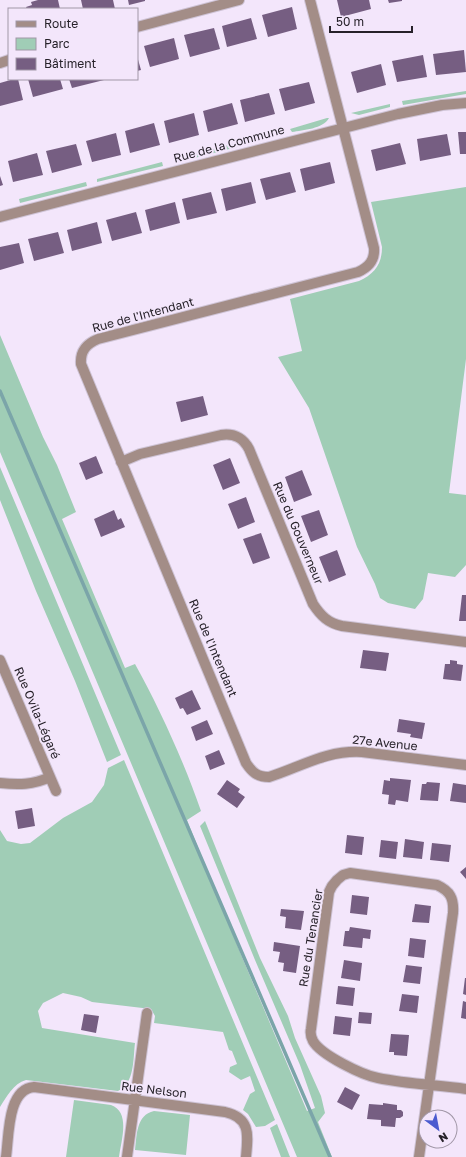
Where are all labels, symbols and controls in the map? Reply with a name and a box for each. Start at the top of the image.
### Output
legend [8,8,138,80]
scale bar [330,8,412,34]
text: 50 m [336,14,364,29]
text: Route [44,16,78,31]
text: Parc [44,36,70,51]
text: Bâtiment [44,56,97,71]
street label: Rue de la Commune [172,121,286,166]
street label: Rue de l'Intendant [90,294,196,335]
street label: Rue du Gouverneur [270,479,327,587]
street label: Rue de l'Intendant [186,597,241,699]
street label: Rue Ovila-Légaré [11,665,64,761]
street label: 27e Avenue [352,732,419,753]
street label: Rue du Tenancier [295,888,326,988]
street label: Rue Nelson [120,1078,188,1101]
north arrow [418,1109,458,1149]
text: N [437,1130,451,1146]

